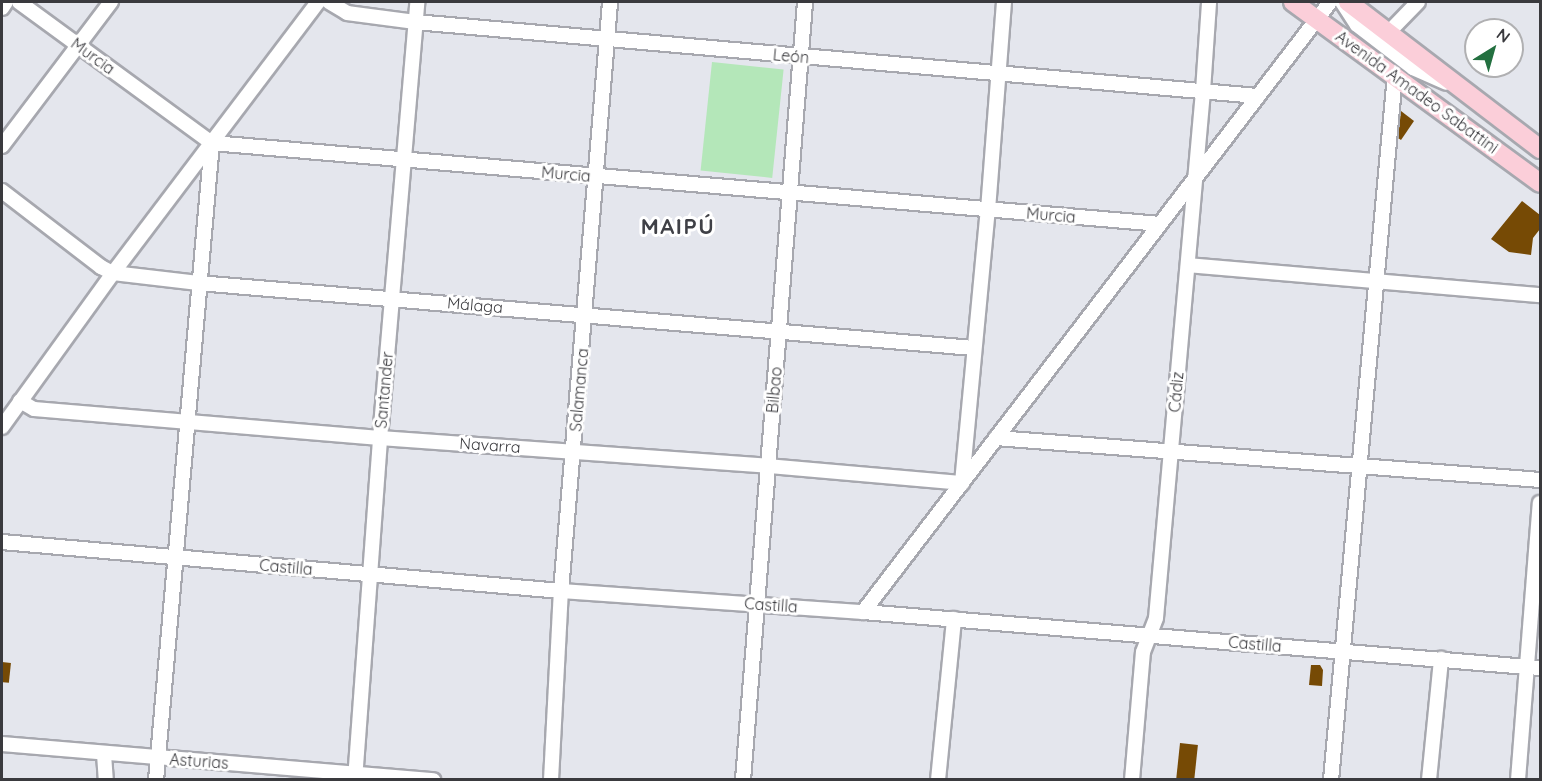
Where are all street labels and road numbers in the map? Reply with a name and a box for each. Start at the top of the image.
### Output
street label: Avenida Amadeo Sabattini [1332,27,1502,157]
street label: Murcia [67,34,119,78]
street label: León [772,45,810,67]
street label: Murcia [540,162,592,186]
street label: Murcia [1025,203,1077,227]
street label: Málaga [446,293,504,317]
street label: Salamanca [566,348,592,432]
street label: Santander [371,351,397,429]
street label: Bilbao [762,366,786,414]
street label: Cádiz [1165,371,1187,413]
street label: Navarra [459,433,521,457]
street label: Castilla [258,555,314,579]
street label: Castilla [744,594,798,616]
street label: Castilla [1227,632,1283,656]
street label: Asturias [169,749,229,773]

